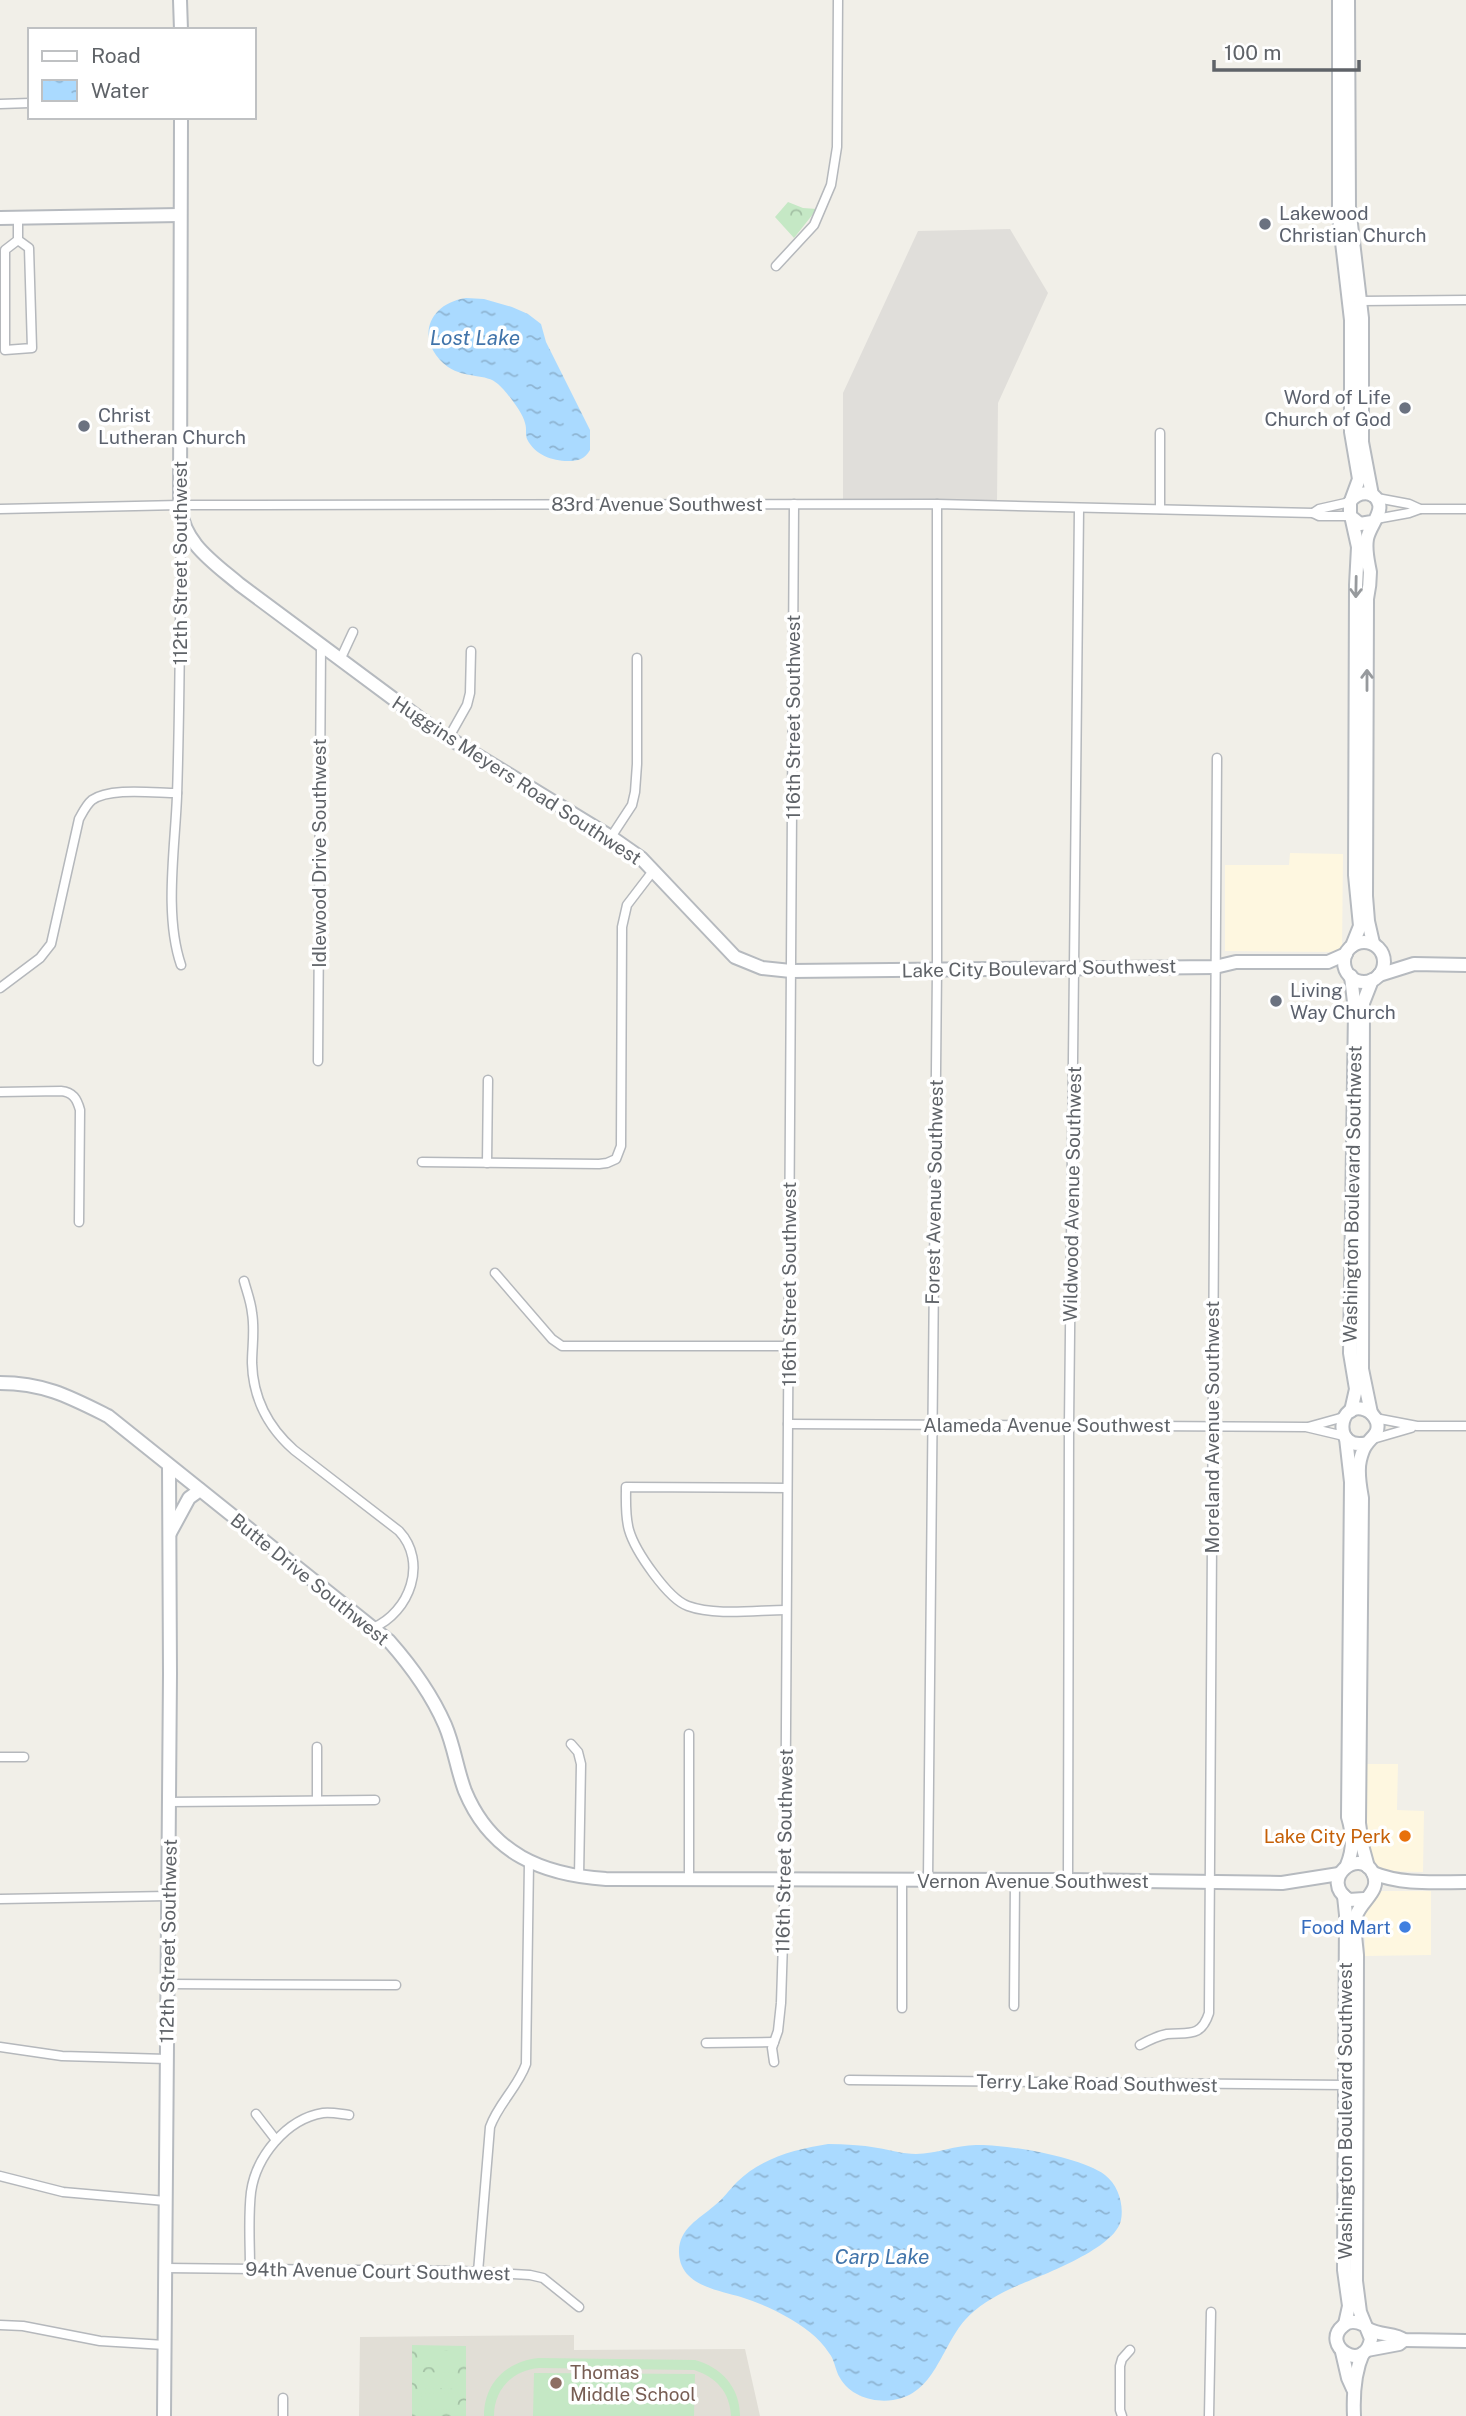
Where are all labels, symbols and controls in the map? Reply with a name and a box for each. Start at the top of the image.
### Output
legend [28,28,256,119]
scale bar [1214,28,1359,72]
text: 100 m [1224,40,1281,65]
text: Road [91,43,141,68]
text: Water [91,78,149,103]
place label: Lakewood Christian Church [1279,202,1426,246]
marker: Lakewood Christian Church [1257,216,1273,232]
water label: Lost Lake [430,325,520,350]
place label: Word of Life Church of God [1264,386,1391,430]
marker: Word of Life Church of God [1397,400,1413,416]
place label: Christ Lutheran Church [98,404,246,448]
marker: Christ Lutheran Church [76,418,92,434]
street label: 112th Street Southwest [169,461,191,665]
street label: 83rd Avenue Southwest [551,493,763,515]
one-way arrow [1349,576,1363,599]
street label: 116th Street Southwest [782,615,804,819]
one-way arrow [1360,669,1374,692]
street label: Huggins Meyers Road Southwest [388,691,646,869]
street label: Idlewood Drive Southwest [308,738,330,968]
street label: Lake City Boulevard Southwest [901,955,1177,981]
place label: Living Way Church [1290,979,1396,1023]
marker: Living Way Church [1268,993,1284,1009]
street label: Washington Boulevard Southwest [1338,1045,1366,1343]
street label: Wildwood Avenue Southwest [1059,1066,1085,1322]
street label: Forest Avenue Southwest [921,1079,947,1305]
street label: 116th Street Southwest [778,1182,800,1386]
street label: Moreland Avenue Southwest [1201,1301,1223,1553]
street label: Alameda Avenue Southwest [923,1414,1171,1436]
street label: Butte Drive Southwest [226,1508,394,1650]
street label: 116th Street Southwest [771,1748,797,1954]
place label: Lake City Perk [1264,1825,1391,1847]
marker: Lake City Perk [1397,1828,1413,1844]
street label: 112th Street Southwest [155,1839,181,2043]
street label: Vernon Avenue Southwest [917,1870,1149,1892]
place label: Food Mart [1301,1916,1391,1938]
marker: Food Mart [1397,1919,1413,1935]
street label: Washington Boulevard Southwest [1334,1962,1356,2260]
street label: Terry Lake Road Southwest [976,2070,1218,2096]
water label: Carp Lake [835,2244,929,2269]
street label: 94th Avenue Court Southwest [245,2258,511,2284]
place label: Thomas Middle School [570,2361,696,2405]
marker: Thomas Middle School [548,2375,564,2391]

